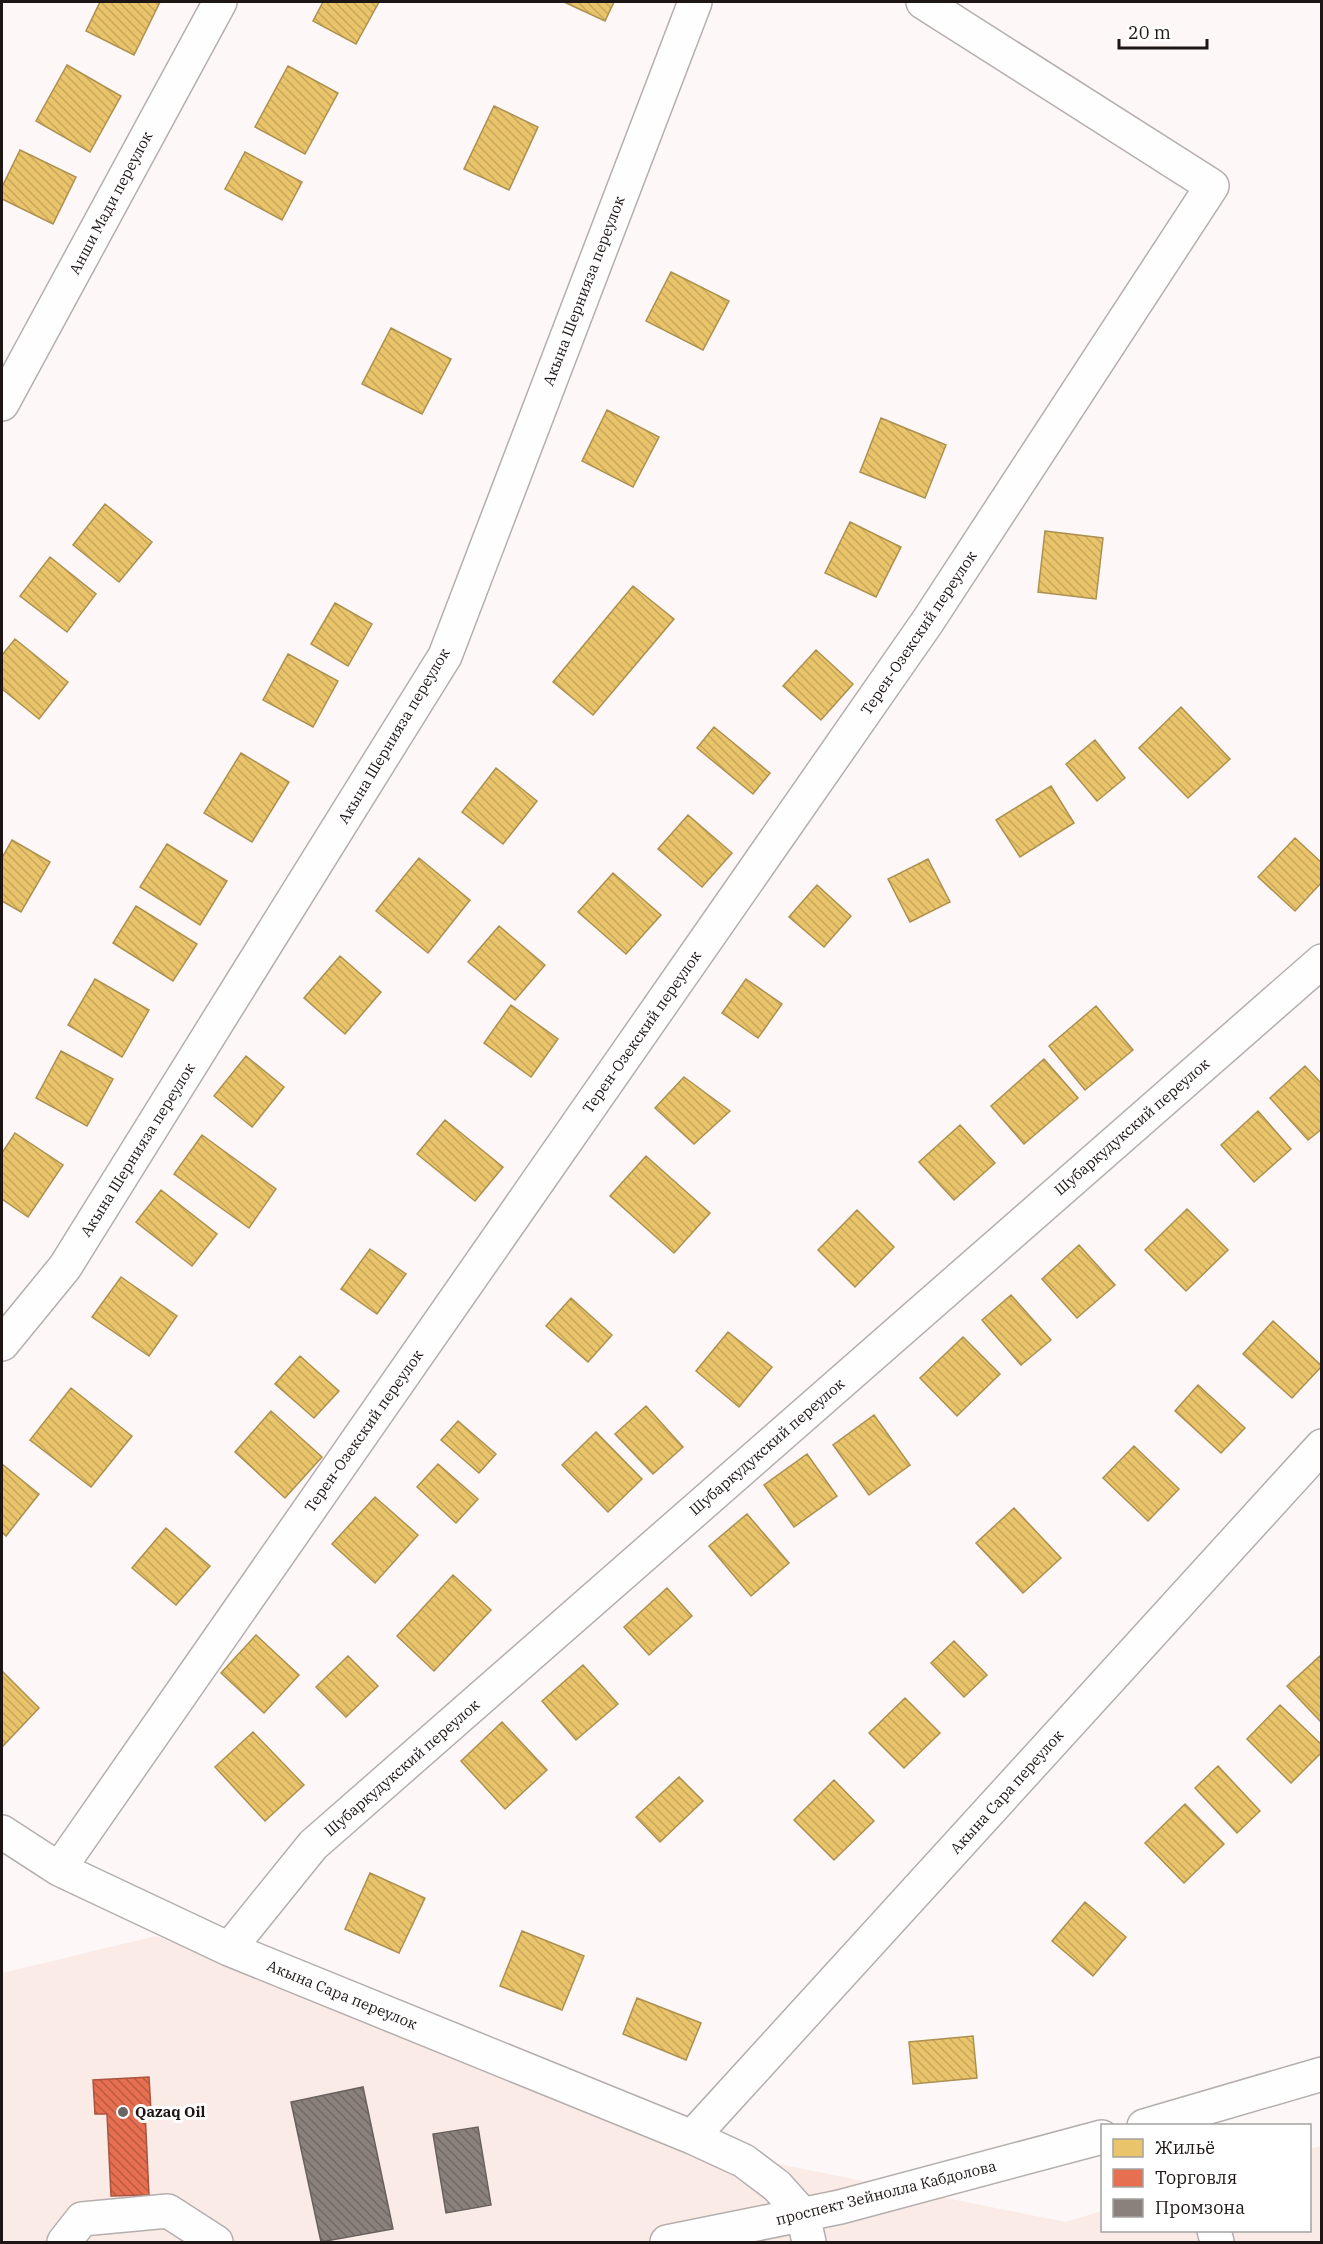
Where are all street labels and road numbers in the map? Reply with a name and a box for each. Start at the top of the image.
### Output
street label: Анши Мади переулок [65,128,157,278]
street label: Акына Шернияза переулок [539,193,629,388]
street label: Терен-Озекский переулок [856,547,981,719]
street label: Акына Шернияза переулок [334,644,454,827]
street label: Терен-Озекский переулок [578,947,705,1117]
street label: Шубаркудукский переулок [1050,1054,1213,1199]
street label: Акына Шернияза переулок [76,1059,199,1240]
street label: Терен-Озекский переулок [300,1346,427,1516]
street label: Шубаркудукский переулок [685,1374,848,1519]
street label: Шубаркудукский переулок [320,1695,483,1840]
street label: Акына Сара переулок [946,1726,1068,1858]
street label: Акына Сара переулок [264,1956,420,2033]
street label: проспект Зейнолла Кабдолова [774,2156,998,2229]

